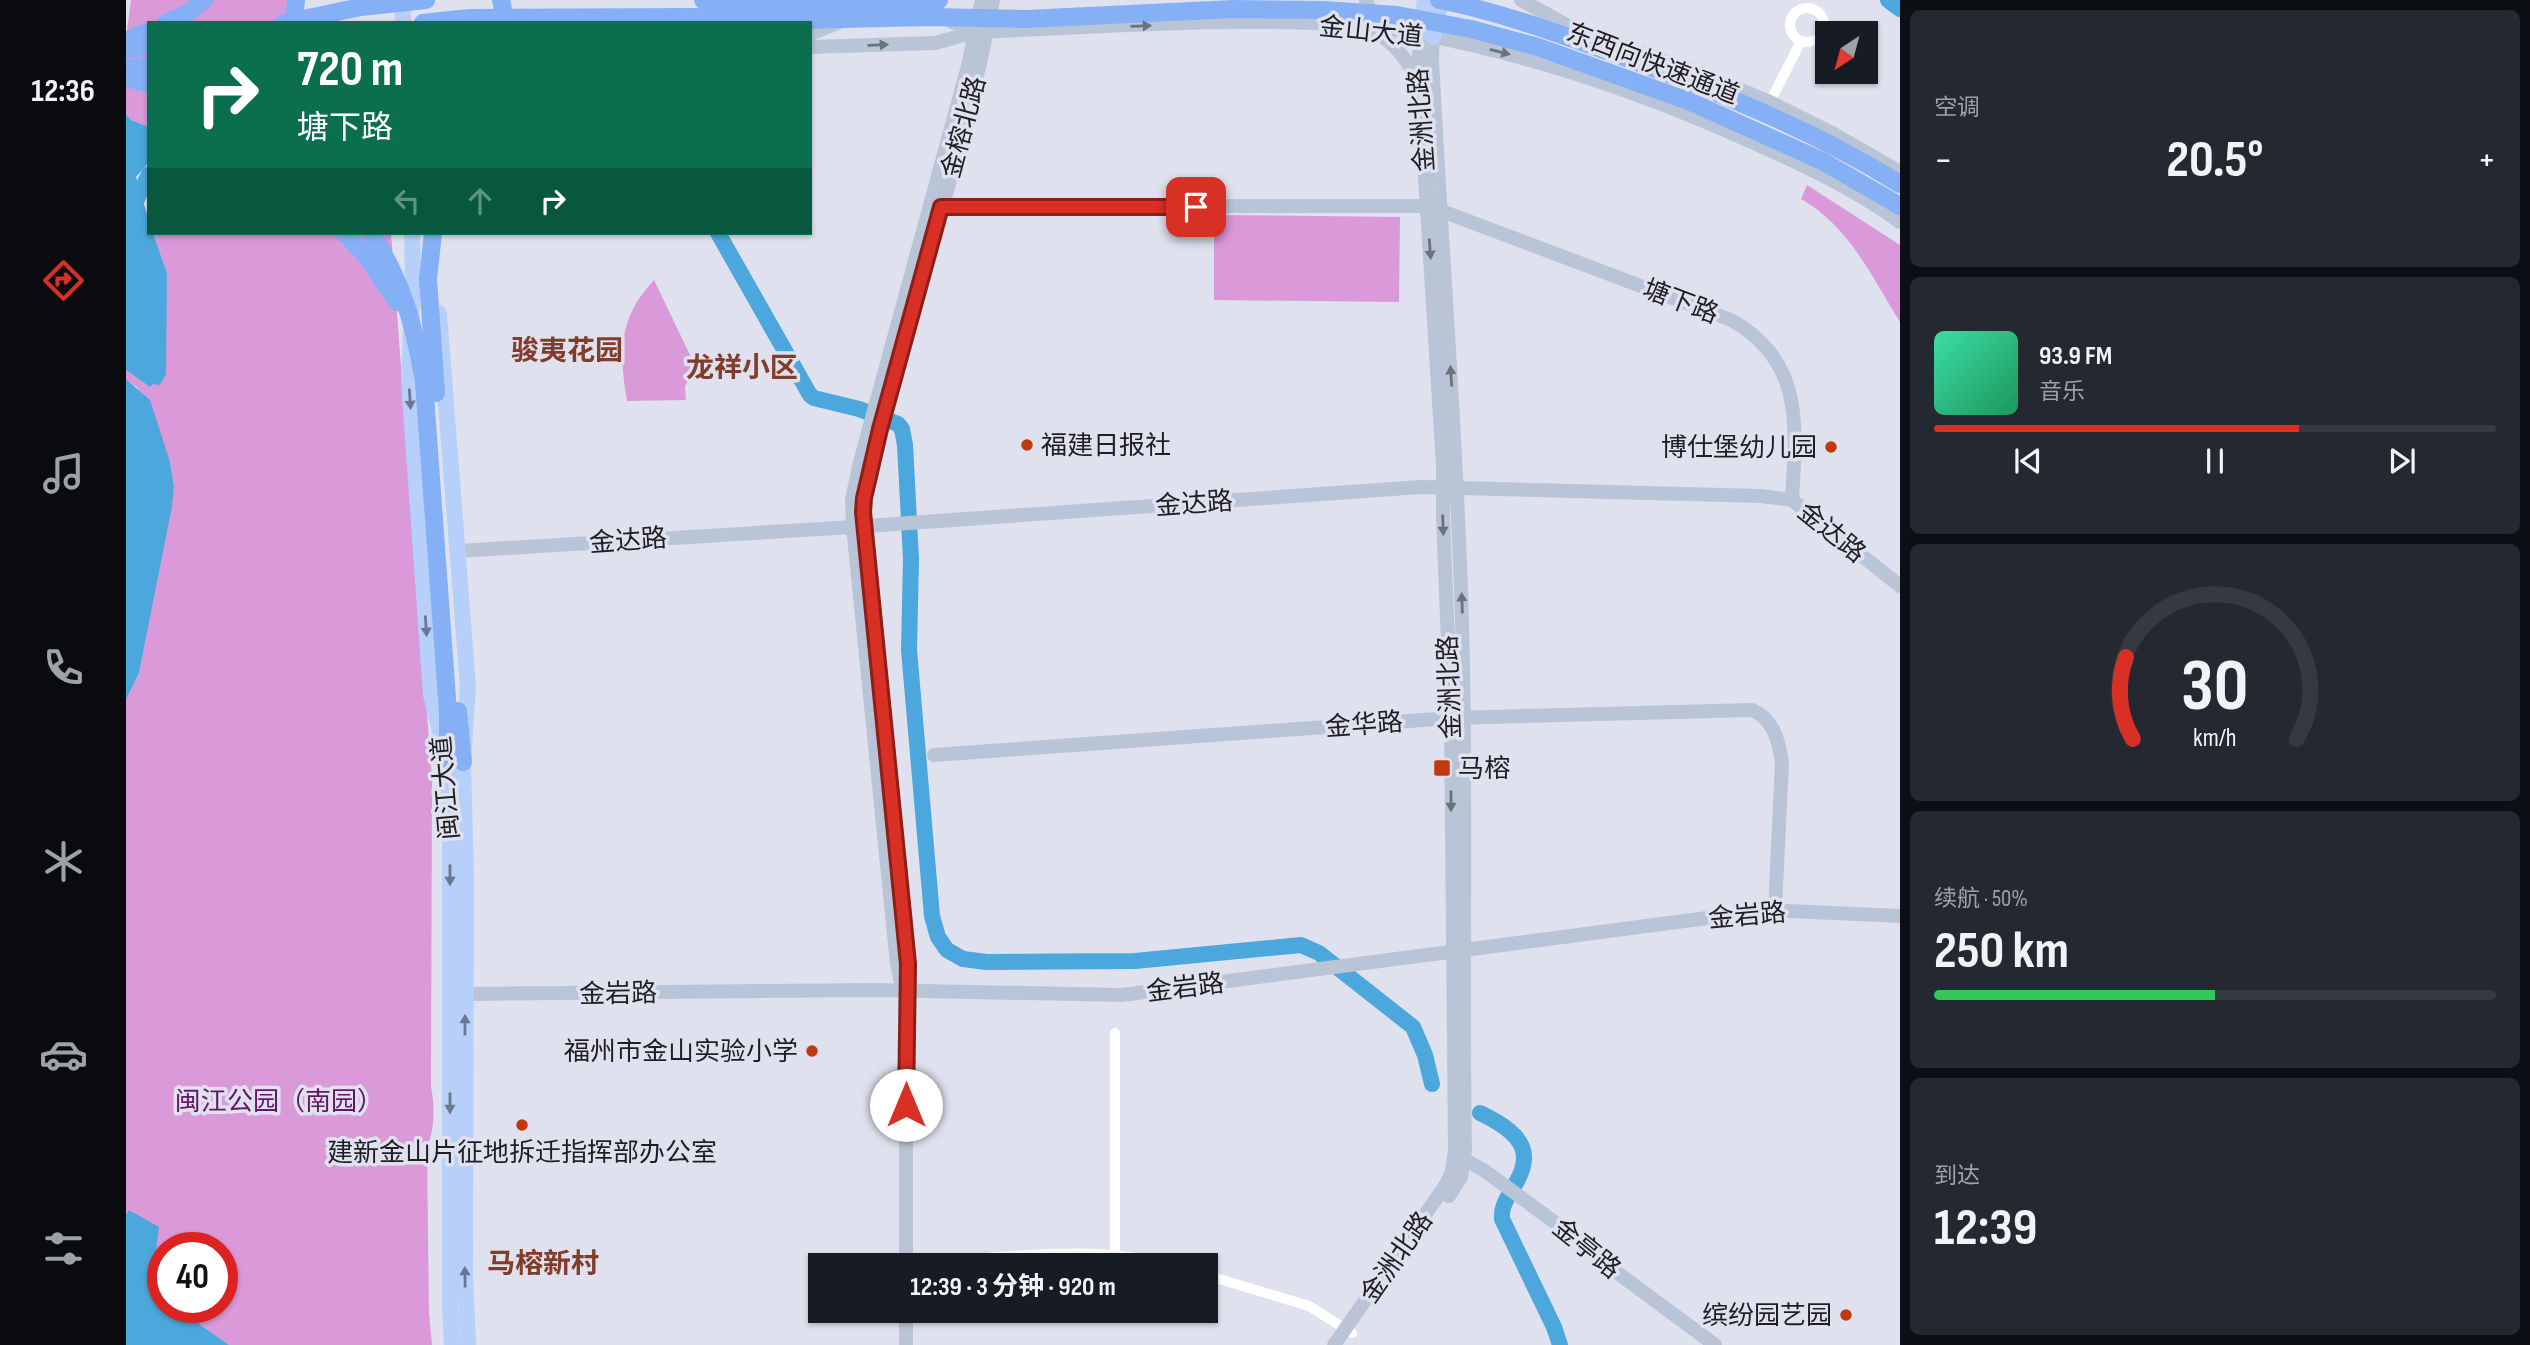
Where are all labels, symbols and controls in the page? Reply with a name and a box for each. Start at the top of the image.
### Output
street label: 金山大道 [1318,12,1424,53]
street label: 东西向快速通道 [1562,17,1743,111]
one-way arrow [1130,20,1152,32]
north arrow [1815,21,1878,84]
map controls [1815,21,1878,84]
one-way arrow [868,40,890,51]
text: 720 m [297,41,403,100]
one-way arrow [1489,47,1511,58]
icon: right [182,49,273,140]
street label: 金洲北路 [1403,67,1442,173]
text: 12:36 [31,72,95,111]
street label: 金榕北路 [936,73,993,182]
text: 空调 [1934,94,1980,122]
text: 塘下路 [297,109,393,148]
text: 20.5° [2166,129,2264,192]
text: − [1934,138,1953,183]
text: + [2477,138,2496,183]
pin [1166,177,1226,237]
icon: left [388,182,426,220]
icon: ahead [461,182,499,220]
icon: right [534,182,572,220]
icon: arrive [1177,188,1215,226]
one-way arrow [1424,238,1435,260]
icon: directions [39,256,88,305]
street label: 塘下路 [1638,274,1722,331]
district label: 骏夷花园 [511,335,623,368]
text: 93.9 FM [2039,341,2112,372]
district label: 龙祥小区 [686,352,798,385]
one-way arrow [1445,365,1456,387]
text: 音乐 [2039,378,2085,406]
one-way arrow [405,388,416,410]
place label: 福建日报社 [1041,431,1171,462]
place label: 博仕堡幼儿园 [1661,433,1817,464]
marker: 福建日报社 [1019,437,1035,453]
marker: 博仕堡幼儿园 [1823,439,1839,455]
icon: previous [2009,442,2047,480]
icon: pause [2196,442,2234,480]
icon: next [2383,442,2421,480]
icon: music [39,449,88,498]
street label: 金达路 [1154,486,1234,523]
street label: 金达路 [1791,497,1871,570]
one-way arrow [1438,514,1449,536]
street label: 金达路 [588,523,668,560]
one-way arrow [1456,592,1467,614]
one-way arrow [421,615,432,637]
street label: 金洲北路 [1433,634,1468,739]
icon: phone [39,643,88,692]
text: 30 [2181,643,2249,731]
street label: 金华路 [1324,707,1404,744]
text: km/h [2193,722,2237,753]
street label: 闽江大道 [427,735,466,841]
place label: 马榕 [1458,754,1510,785]
marker: 马榕 [1432,758,1452,778]
one-way arrow [1445,790,1457,812]
icon: climate [39,837,88,886]
one-way arrow [444,865,456,887]
text: 续航 · 50% [1934,885,2028,913]
street label: 金岩路 [1707,898,1787,935]
text: 250 km [1934,920,2069,983]
street label: 金岩路 [1145,968,1226,1009]
street label: 金岩路 [579,978,657,1011]
one-way arrow [459,1014,471,1036]
icon: car [39,1030,88,1079]
place label: 福州市金山实验小学 [564,1037,798,1068]
marker: 福州市金山实验小学 [804,1043,820,1059]
position arrow [869,1068,943,1142]
park label: 闽江公园（南园） [175,1087,383,1118]
one-way arrow [444,1092,456,1114]
marker: 建新金山片征地拆迁指挥部办公室 [514,1117,530,1133]
place label: 建新金山片征地拆迁指挥部办公室 [327,1138,717,1169]
text: 到达 [1934,1162,1980,1190]
text: 12:39 [1934,1197,2037,1260]
street label: 金洲北路 [1355,1206,1440,1309]
street label: 金亭路 [1546,1213,1626,1286]
icon: filters [39,1224,88,1273]
speed limit sign: 40 [147,1232,238,1323]
district label: 马榕新村 [487,1248,599,1281]
one-way arrow [459,1266,471,1288]
text: 12:39 · 3 分钟 · 920 m [910,1272,1116,1303]
place label: 缤纷园艺园 [1702,1301,1832,1332]
marker: 缤纷园艺园 [1838,1307,1854,1323]

